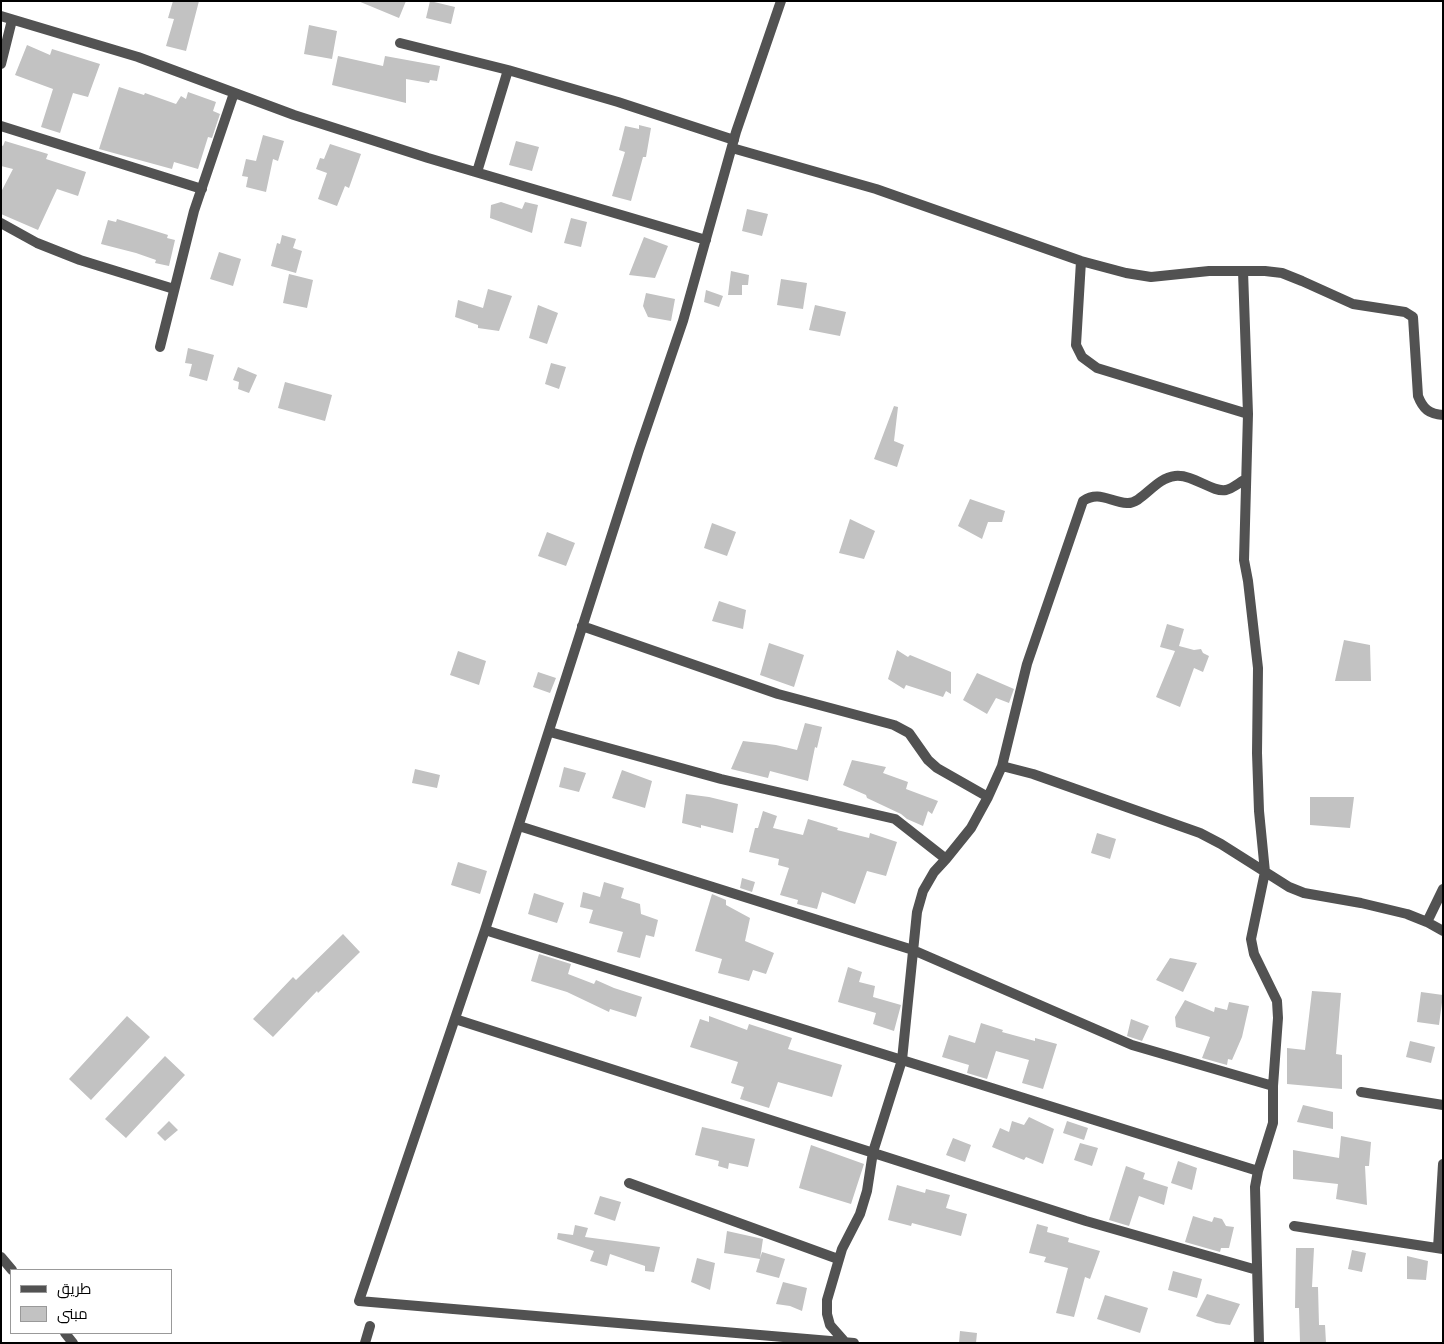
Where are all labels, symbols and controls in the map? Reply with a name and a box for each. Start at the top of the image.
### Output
legend [10,1269,172,1334]
text: طريق [57,1280,91,1298]
text: مبنى [57,1305,88,1323]

